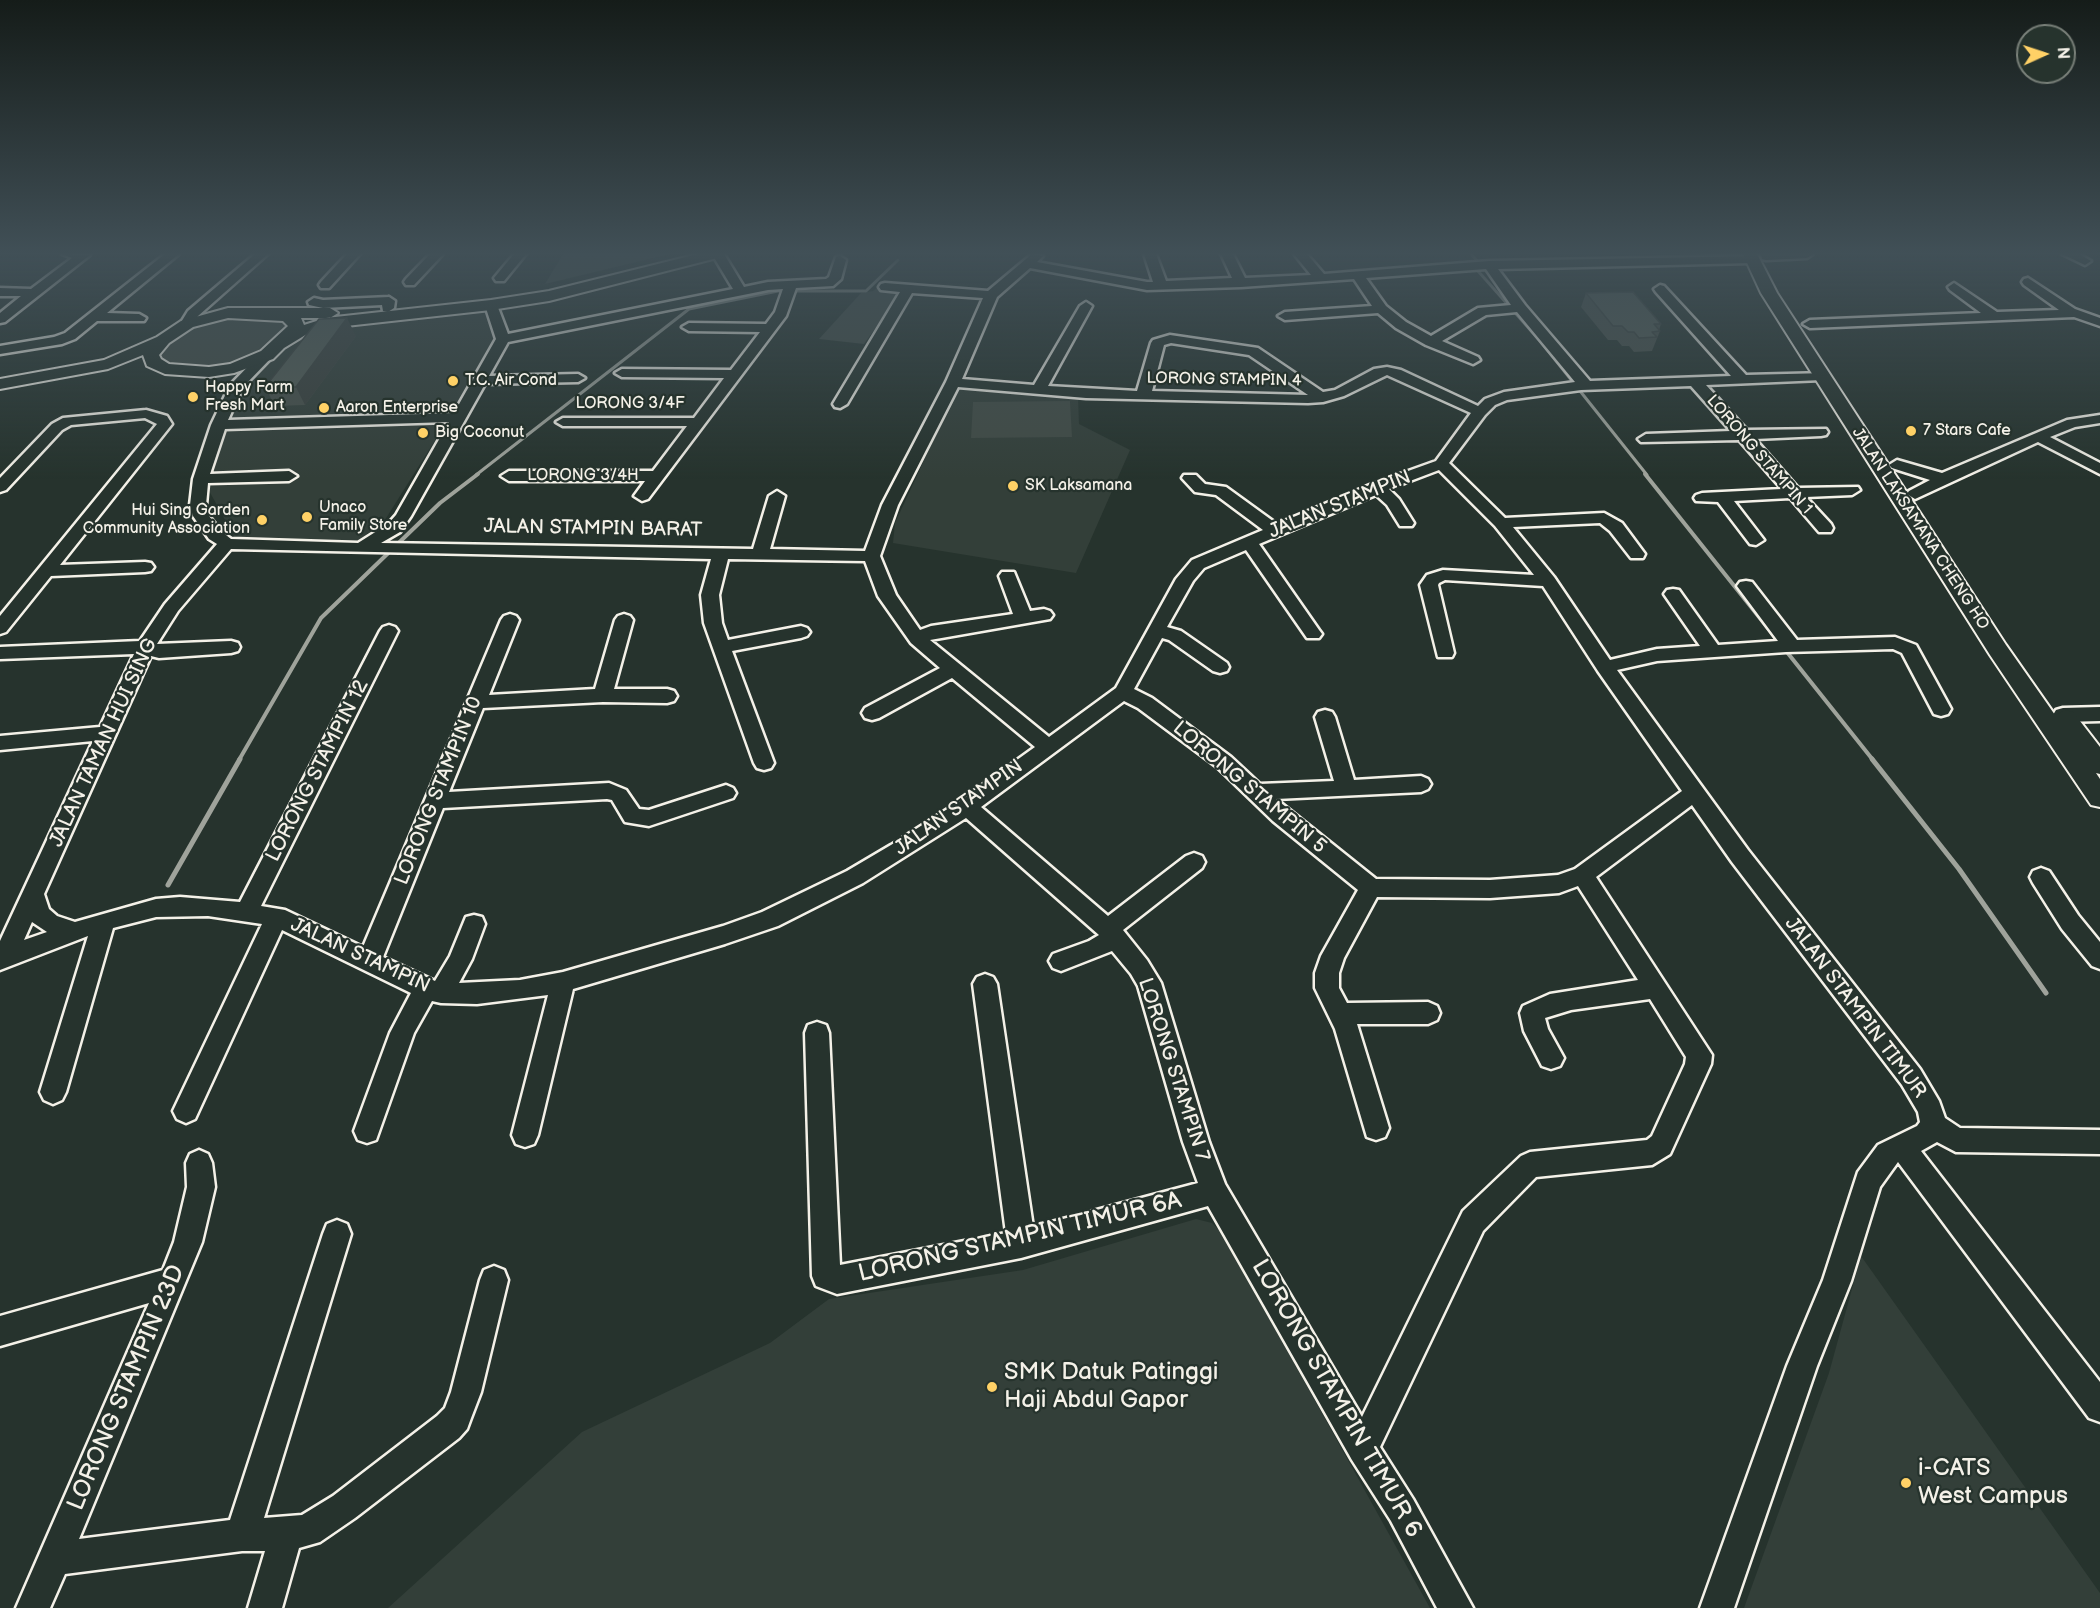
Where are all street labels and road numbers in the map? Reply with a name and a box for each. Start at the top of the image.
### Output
street label: LORONG STAMPIN 4 [1146,369,1302,391]
street label: LORONG STAMPIN 1 [1702,392,1816,518]
street label: LORONG 3/4F [575,394,685,414]
street label: JALAN LAKSAMANA CHENG HO [1847,424,1993,634]
street label: LORONG 3/4H [527,466,639,486]
street label: JALAN STAMPIN [1266,466,1414,544]
street label: JALAN STAMPIN BARAT [483,515,703,543]
street label: JALAN TAMAN HUI SING [45,635,163,851]
street label: LORONG STAMPIN 12 [262,676,374,866]
street label: LORONG STAMPIN 10 [390,693,488,889]
street label: LORONG STAMPIN 5 [1167,717,1331,859]
street label: JALAN STAMPIN [890,755,1028,861]
street label: JALAN STAMPIN [287,913,433,999]
street label: JALAN STAMPIN TIMUR [1779,913,1931,1103]
street label: LORONG STAMPIN 7 [1132,975,1214,1165]
street label: LORONG STAMPIN TIMUR 6A [856,1187,1184,1289]
street label: LORONG STAMPIN TIMUR 6 [1244,1255,1428,1543]
street label: LORONG STAMPIN 23D [62,1261,192,1515]

